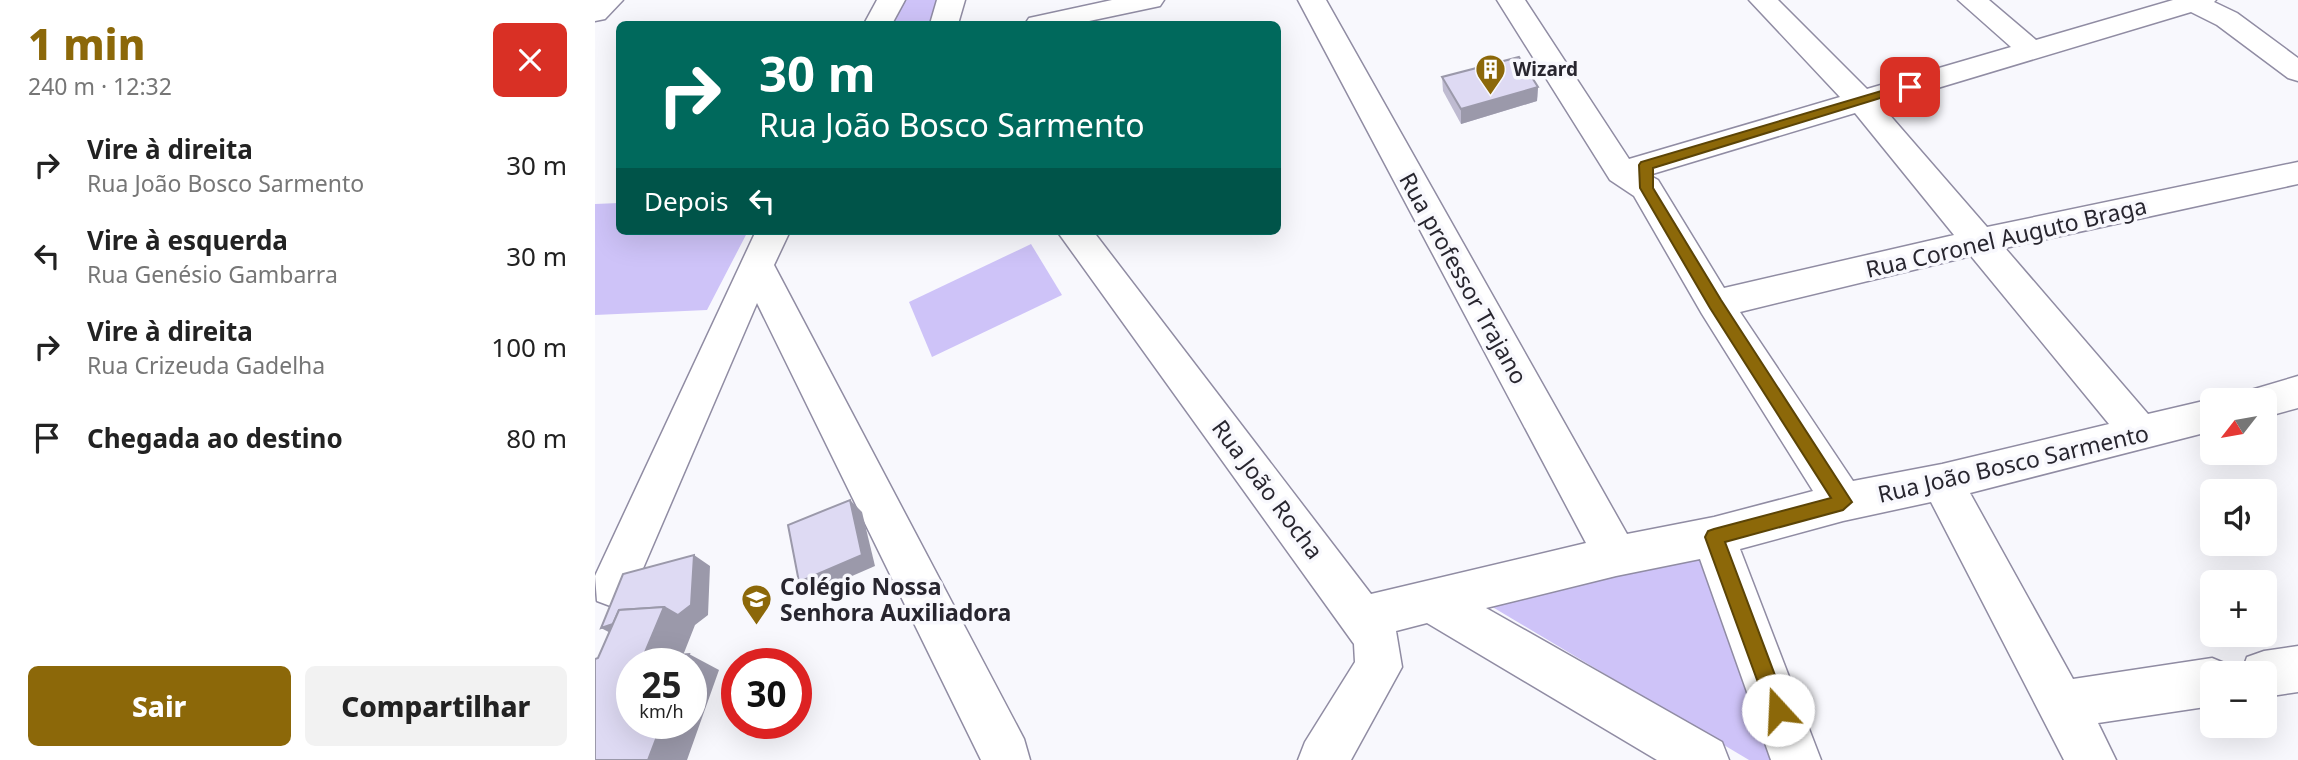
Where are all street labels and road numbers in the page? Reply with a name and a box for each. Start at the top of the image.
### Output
street label: Rua professor Trajano [1392,166,1536,390]
street label: Rua Coronel Auguto Braga [1862,189,2150,285]
street label: Rua João Rocha [1205,413,1331,565]
street label: Rua João Bosco Sarmento [1874,416,2152,510]

